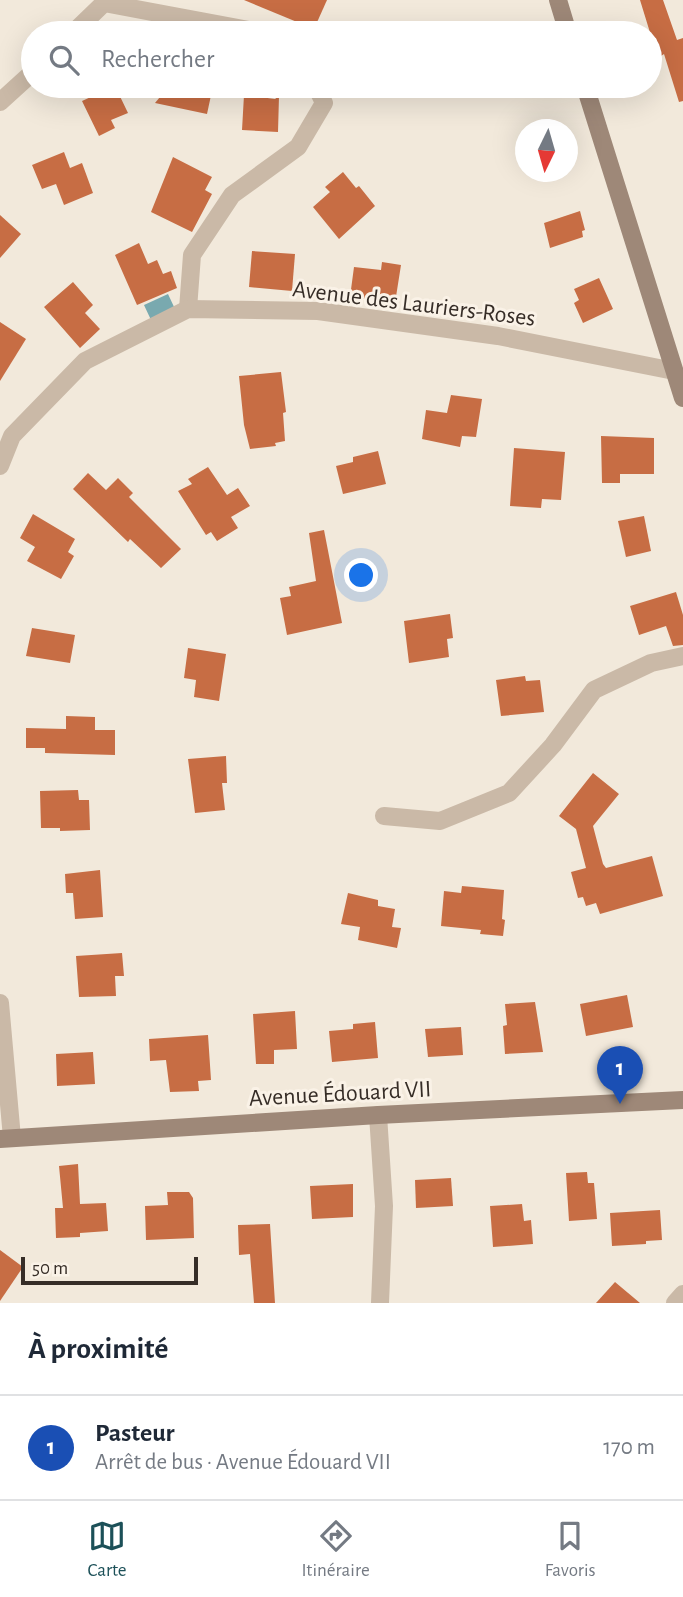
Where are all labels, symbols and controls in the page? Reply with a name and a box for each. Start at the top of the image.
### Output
search box [21,21,662,98]
icon: search [45,41,83,79]
text: Rechercher [101,46,214,72]
north arrow [515,119,578,182]
street label: Avenue des Lauriers-Roses [291,277,537,331]
your location [344,558,378,592]
pin: 1 [597,1046,643,1104]
street label: Avenue Édouard VII [248,1075,432,1111]
scale bar [21,1254,198,1286]
text: 50 m [32,1259,68,1278]
text: À proximité [28,1334,168,1364]
text: Pasteur [95,1420,175,1446]
text: 1 [47,1436,55,1459]
text: 170 m [603,1436,655,1459]
text: Arrêt de bus · Avenue Édouard VII [95,1451,391,1474]
tab: Carte [87,1517,127,1582]
tab: Itinéraire [301,1517,370,1582]
tab: Favoris [545,1517,596,1582]

